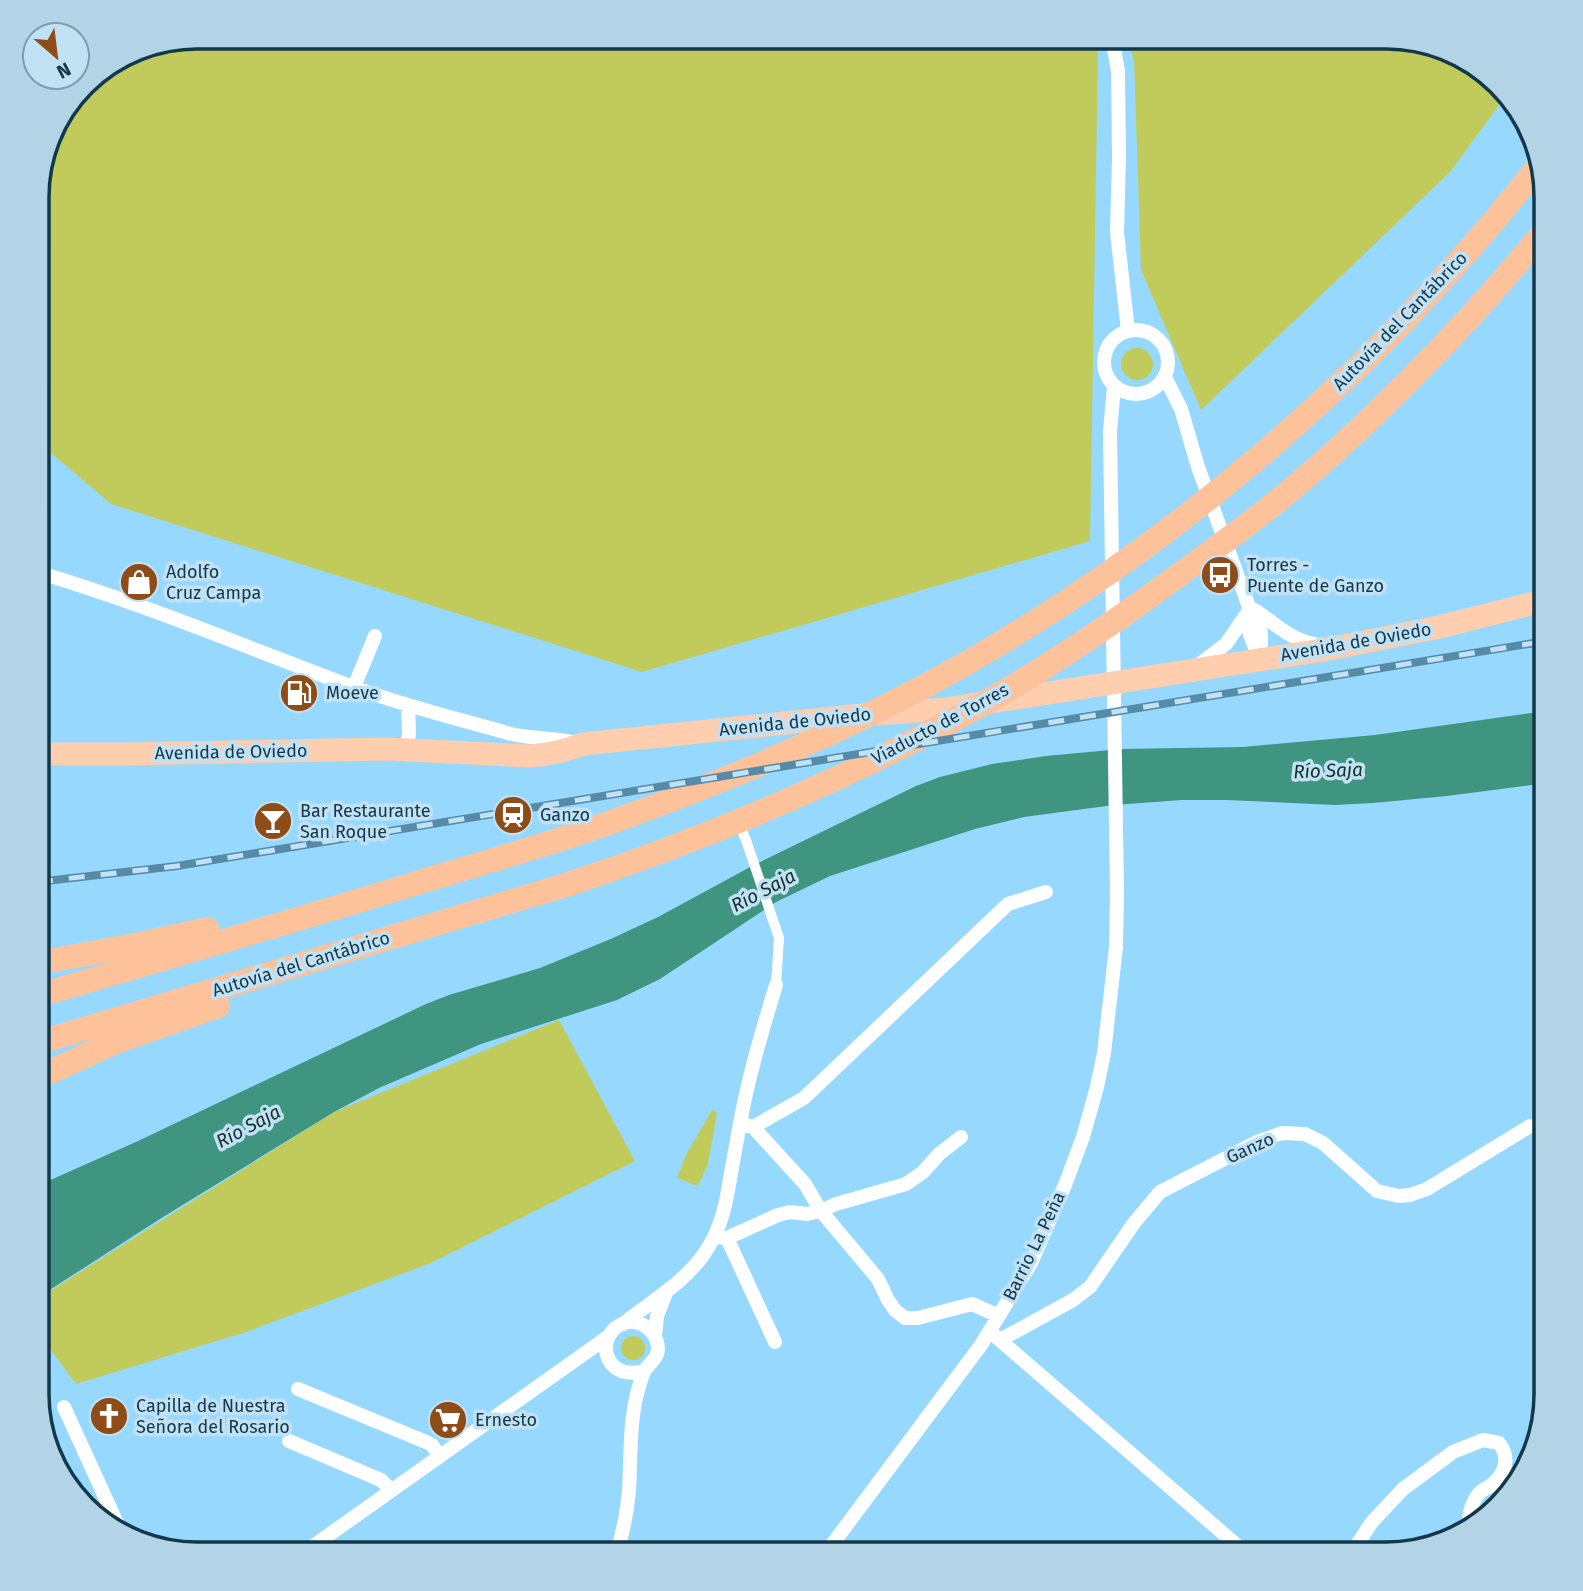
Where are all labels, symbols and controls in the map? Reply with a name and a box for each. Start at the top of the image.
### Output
north arrow [21,21,91,91]
text: N [53,57,75,84]
street label: Autovía del Cantábrico [1328,247,1472,395]
bus stop icon: Torres - Puente de Ganzo [1199,554,1241,596]
place label: Torres - Puente de Ganzo [1247,554,1384,597]
shop icon: Adolfo Cruz Campa [118,561,160,603]
place label: Adolfo Cruz Campa [166,561,261,604]
street label: Avenida de Oviedo [1279,618,1433,666]
fuel station icon: Moeve [278,672,320,714]
street label: Viaducto de Torres [868,679,1012,769]
place label: Moeve [326,682,379,704]
street label: Avenida de Oviedo [718,703,872,741]
street label: Avenida de Oviedo [154,740,308,764]
water label: Río Saja [1293,758,1363,783]
station icon: Ganzo [492,794,534,836]
bar icon: Bar Restaurante San Roque [252,800,294,842]
place label: Bar Restaurante San Roque [300,800,431,843]
place label: Ganzo [540,804,590,826]
water label: Río Saja [727,864,799,917]
street label: Autovía del Cantábrico [210,927,392,1001]
water label: Río Saja [212,1100,284,1153]
street label: Ganzo [1223,1128,1277,1168]
street label: Barrio La Peña [998,1188,1070,1304]
church icon: Capilla de Nuestra Señora del Rosario [88,1395,130,1437]
place label: Capilla de Nuestra Señora del Rosario [136,1395,290,1438]
supermarket icon: Ernesto [427,1399,469,1441]
place label: Ernesto [475,1409,537,1431]

